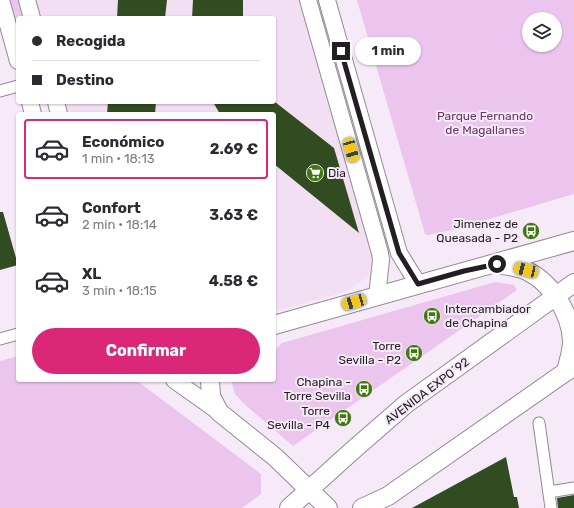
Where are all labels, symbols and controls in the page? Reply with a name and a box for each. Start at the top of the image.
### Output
map controls [522,12,562,52]
button: layers [522,12,562,52]
text: Recogida [56,32,125,50]
callout: 1 min [355,37,421,65]
route end [332,42,350,60]
text: 1 min [371,43,405,58]
text: Destino [56,71,114,89]
park label: Parque Fernando de Magallanes [437,109,533,137]
icon: car [34,131,70,167]
text: Económico [82,133,164,151]
car [342,137,360,163]
text: 2.69 € [210,140,258,158]
text: 1 min · 18:13 [82,151,155,166]
supermarket icon: Dia [305,163,325,183]
place label: Dia [328,166,346,180]
icon: car [34,197,70,233]
text: Confort [82,199,141,217]
text: 3.63 € [209,206,258,224]
text: 2 min · 18:14 [82,217,157,232]
place label: Jimenez de Queasada - P2 [436,217,518,245]
bus stop icon: Jimenez de Queasada - P2 [521,221,541,241]
route start [488,255,506,273]
car [513,261,539,279]
icon: car [34,263,70,299]
text: XL [82,265,101,283]
text: 4.58 € [209,272,258,290]
text: 3 min · 18:15 [82,283,157,298]
car [341,293,367,311]
place label: Intercambiador de Chapina [445,302,531,330]
bus stop icon: Intercambiador de Chapina [422,306,442,326]
button: Confirmar [32,328,260,374]
place label: Torre Sevilla - P2 [339,339,401,367]
bus stop icon: Torre Sevilla - P2 [404,343,424,363]
street label: AVENIDA EXPO´92 [382,355,472,427]
place label: Chapina - Torre Sevilla [284,375,351,403]
bus stop icon: Chapina - Torre Sevilla [354,379,374,399]
place label: Torre Sevilla - P4 [267,404,331,432]
bus stop icon: Torre Sevilla - P4 [333,408,353,428]

